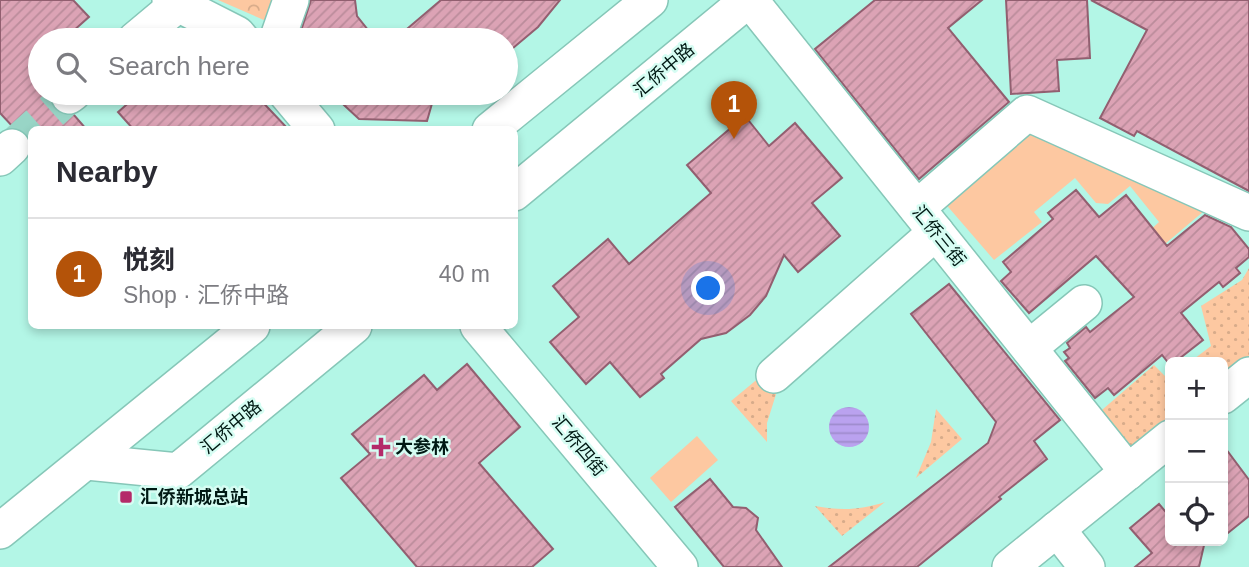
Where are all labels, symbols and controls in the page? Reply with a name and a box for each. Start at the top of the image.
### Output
search box [28,28,518,105]
street label: 汇侨中路 [630,39,698,101]
icon: search [52,48,90,86]
text: Search here [108,51,250,81]
pin: 1 [711,81,757,139]
text: Nearby [56,155,158,188]
street label: 汇侨三街 [909,202,969,270]
text: 悦刻 [123,245,175,275]
text: 1 [73,261,85,287]
text: 40 m [439,261,490,287]
your location [691,271,725,305]
text: Shop · 汇侨中路 [123,282,289,308]
map controls [1165,357,1228,546]
button: + [1165,357,1228,420]
street label: 汇侨中路 [197,396,265,458]
street label: 汇侨四街 [548,412,610,480]
button: − [1165,420,1228,483]
place label: 大参林 [395,437,449,457]
marker: 大参林 [373,439,389,455]
button: locate [1165,483,1228,546]
place label: 汇侨新城总站 [140,487,248,507]
marker: 汇侨新城总站 [118,489,134,505]

